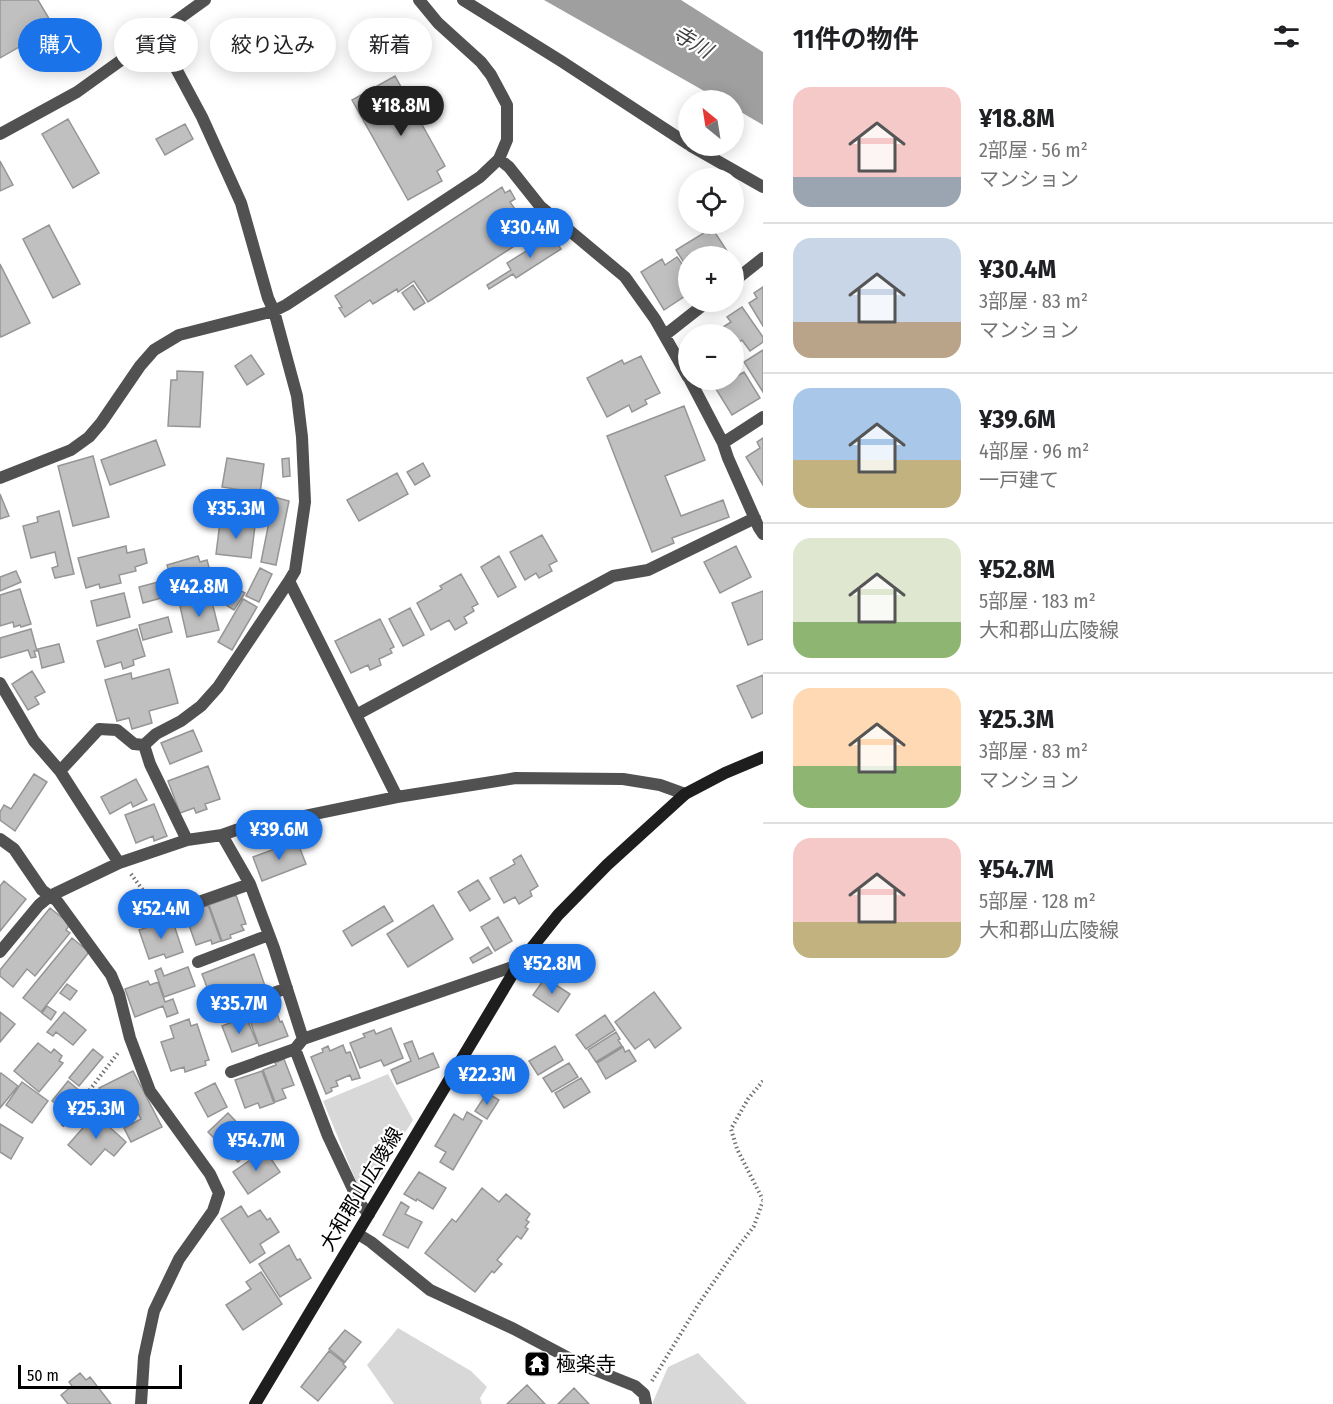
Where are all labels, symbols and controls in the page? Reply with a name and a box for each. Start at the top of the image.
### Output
chip: 購入 [18,18,102,72]
chip: 賃貸 [114,18,198,72]
chip: 絞り込み [210,18,336,72]
chip: 新着 [348,18,432,72]
water label: 寺川 [667,20,718,65]
icon: filters [1270,20,1303,53]
text: 11件の物件 [793,24,919,55]
pin: ¥18.8M [352,86,450,137]
north arrow [678,90,744,156]
map controls [678,90,744,390]
text: ¥18.8M [372,93,430,117]
text: ¥18.8M [979,103,1055,134]
icon: home [841,111,913,183]
text: 2部屋 · 56 m² [979,138,1088,162]
text: マンション [979,167,1079,191]
button: locate [678,168,744,234]
pin: ¥30.4M [481,208,579,259]
text: ¥30.4M [500,215,560,239]
button: + [678,246,744,312]
text: ¥30.4M [979,254,1056,285]
icon: home [841,262,913,334]
text: 3部屋 · 83 m² [979,289,1088,313]
text: マンション [979,318,1079,342]
button: − [678,324,744,390]
text: ¥39.6M [979,404,1056,435]
icon: home [841,412,913,484]
text: 4部屋 · 96 m² [979,439,1089,463]
text: 一戸建て [979,468,1059,492]
pin: ¥35.3M [187,489,285,540]
text: ¥35.3M [207,496,265,520]
text: ¥52.8M [979,554,1055,585]
icon: home [841,562,913,634]
pin: ¥42.8M [150,567,248,618]
text: ¥42.8M [170,574,228,598]
text: 5部屋 · 183 m² [979,589,1096,613]
text: 大和郡山広陵線 [979,618,1119,642]
text: ¥25.3M [979,704,1054,735]
icon: home [841,712,913,784]
text: 3部屋 · 83 m² [979,739,1088,763]
text: マンション [979,768,1079,792]
pin: ¥39.6M [230,810,328,861]
text: ¥39.6M [250,817,309,841]
text: ¥54.7M [979,854,1054,885]
icon: home [841,862,913,934]
pin: ¥52.4M [112,889,210,940]
text: 5部屋 · 128 m² [979,889,1096,913]
text: ¥52.4M [132,896,190,920]
text: 大和郡山広陵線 [979,918,1119,942]
pin: ¥52.8M [503,944,601,995]
text: ¥52.8M [523,951,581,975]
pin: ¥35.7M [190,984,288,1035]
text: ¥35.7M [211,991,267,1015]
pin: ¥22.3M [438,1055,536,1106]
text: ¥22.3M [458,1062,516,1086]
pin: ¥25.3M [47,1089,145,1140]
text: ¥25.3M [67,1096,125,1120]
pin: ¥54.7M [207,1121,305,1172]
street label: 大和郡山広陵線 [315,1123,407,1255]
text: ¥54.7M [227,1128,285,1152]
temple icon: 極楽寺 [522,1349,552,1379]
place label: 極楽寺 [556,1352,616,1376]
scale bar [18,1362,182,1390]
text: 50 m [27,1366,59,1385]

